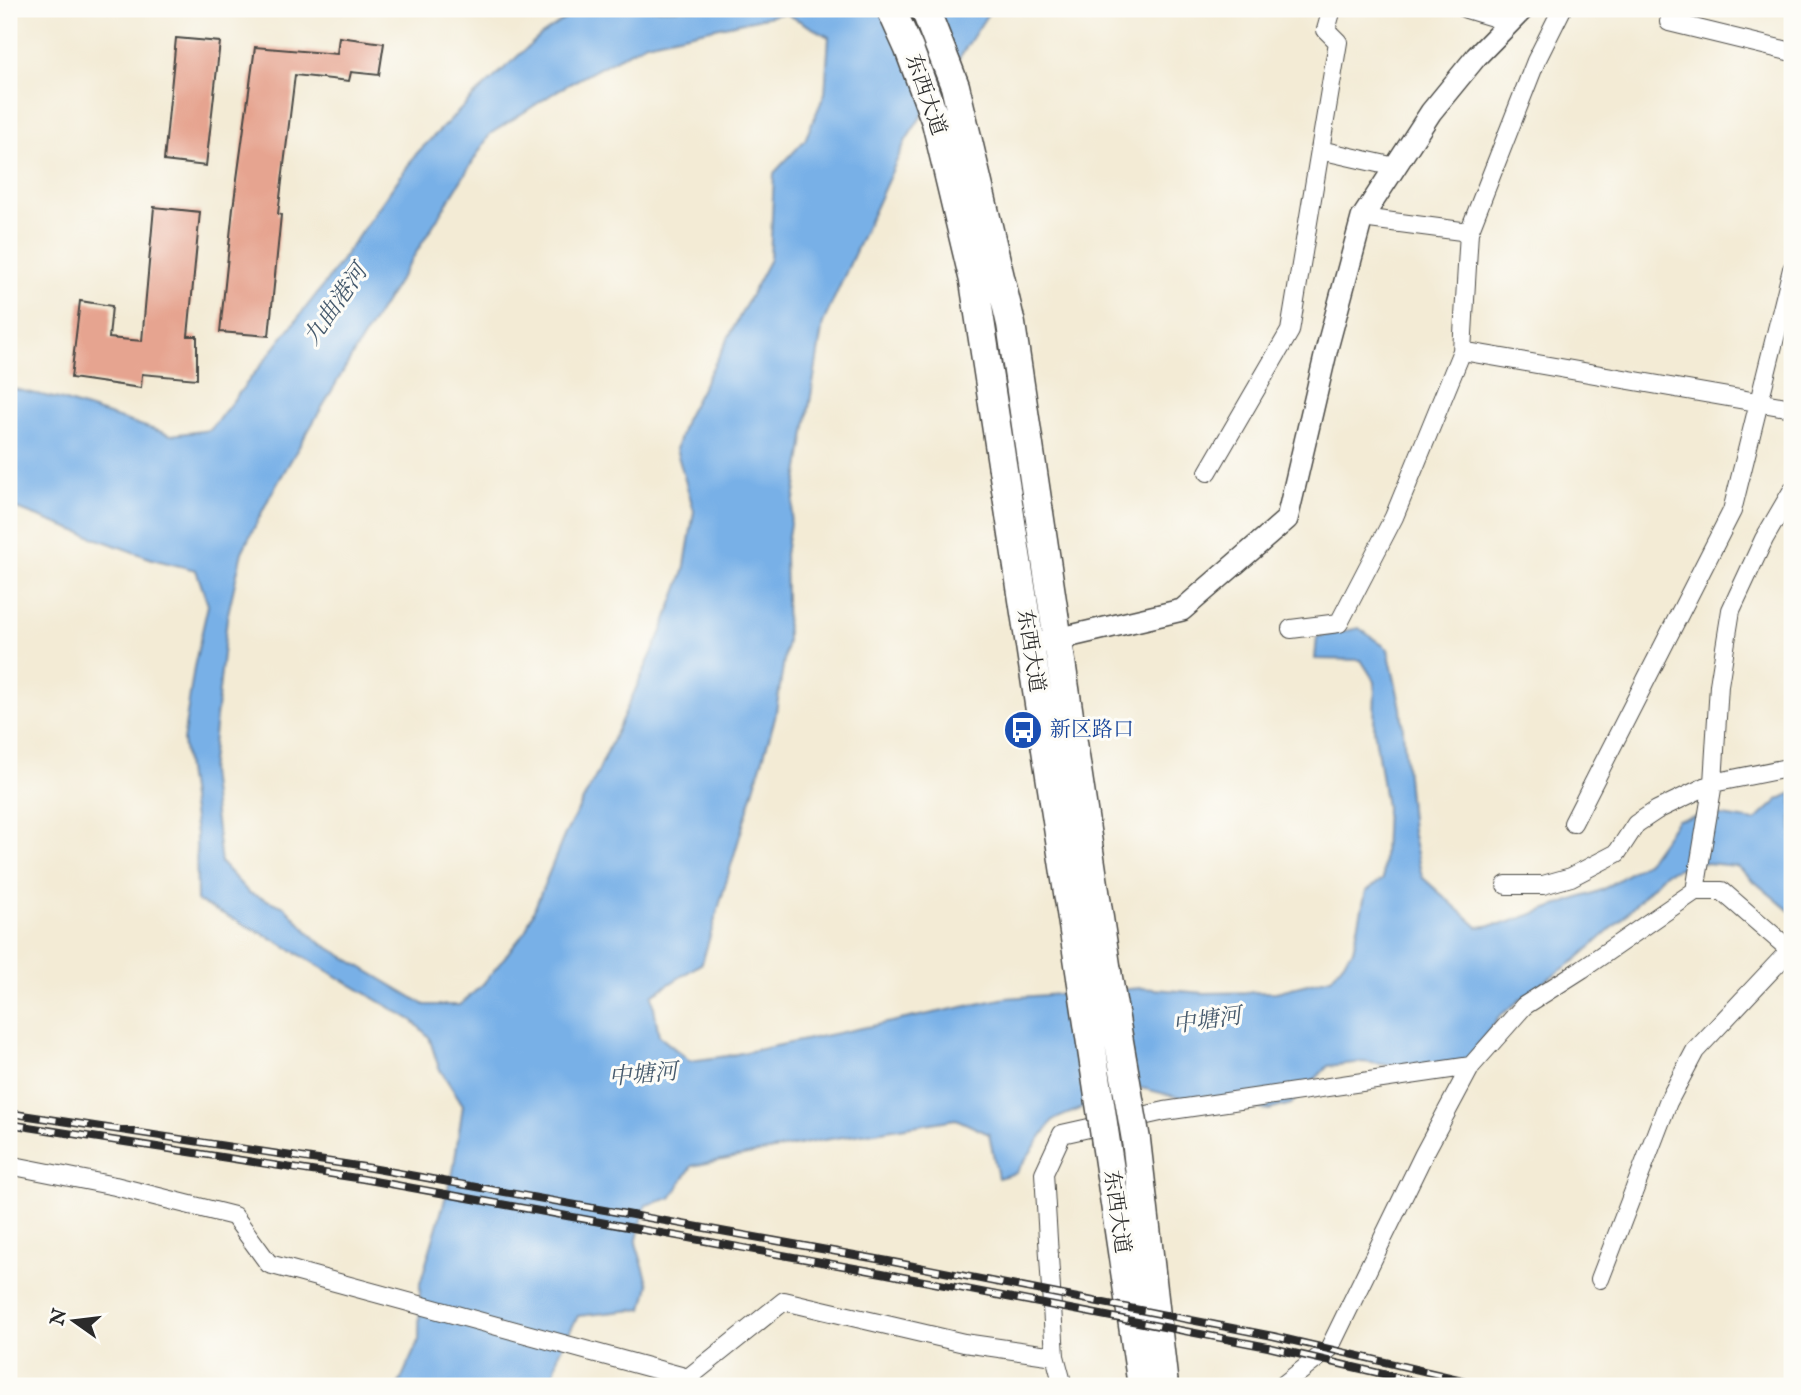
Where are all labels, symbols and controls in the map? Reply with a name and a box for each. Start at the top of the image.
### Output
street label: 东西大道 [899,51,951,139]
water label: 九曲港河 [298,256,377,351]
street label: 东西大道 [1010,607,1050,695]
bus stop icon: 新区路口 [1002,709,1044,751]
place label: 新区路口 [1050,717,1134,744]
water label: 中塘河 [1171,1001,1247,1040]
water label: 中塘河 [607,1057,683,1092]
street label: 东西大道 [1097,1169,1135,1255]
north arrow [38,1286,108,1356]
text: N [46,1306,73,1329]

